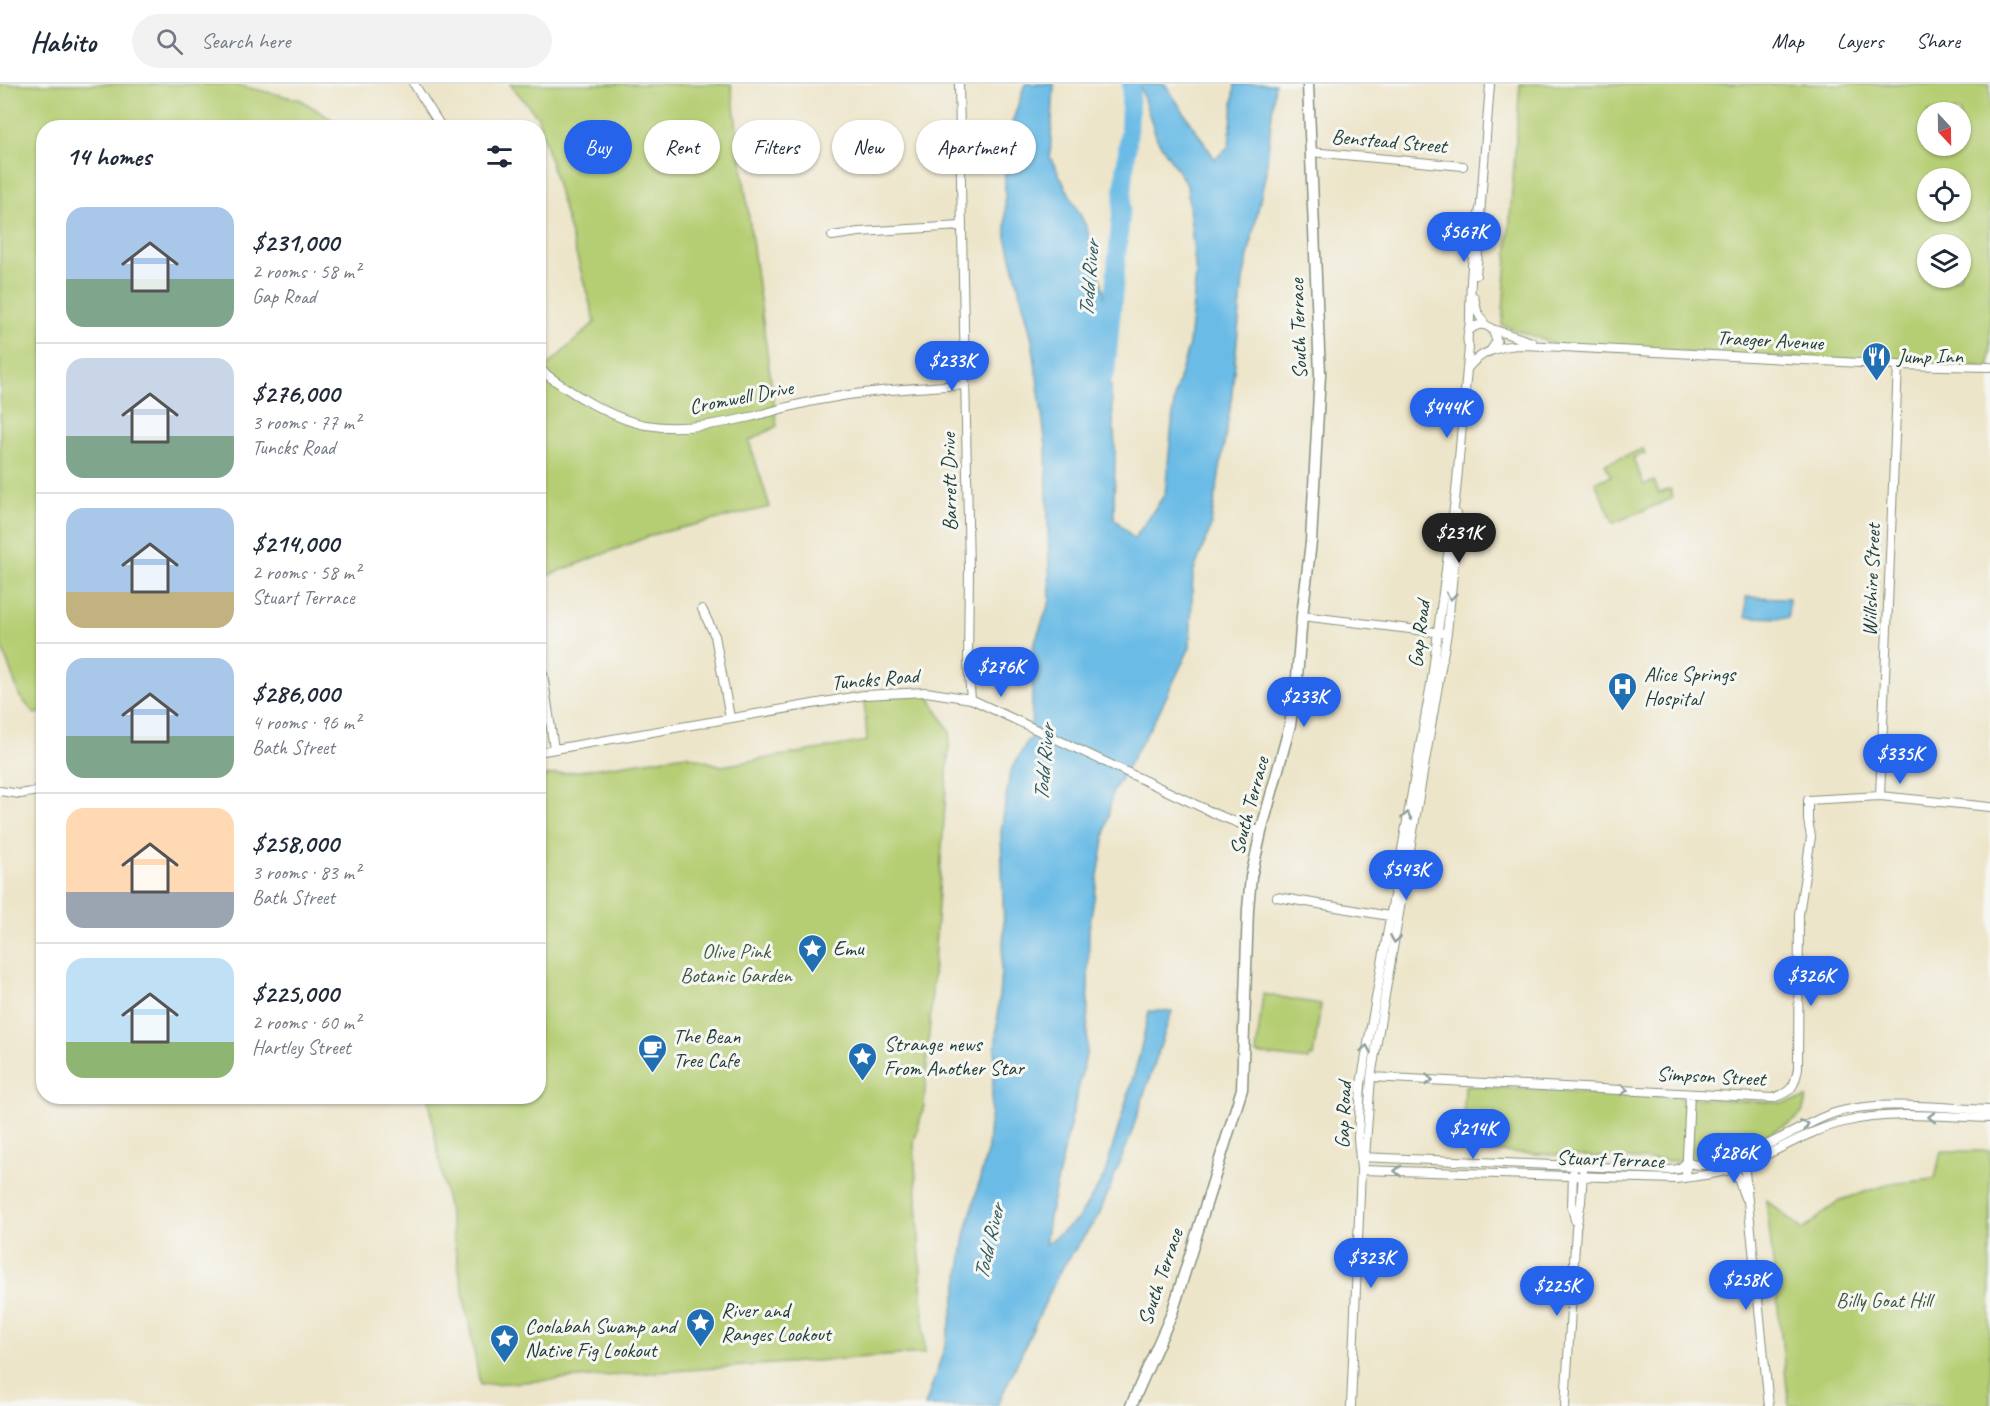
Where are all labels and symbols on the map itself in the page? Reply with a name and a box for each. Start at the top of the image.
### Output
north arrow [1917,102,1971,156]
street label: Benstead Street [1330,123,1450,159]
pin: $567K [1422,212,1506,263]
water label: Todd River [1072,236,1107,318]
street label: South Terrace [1283,277,1313,380]
street label: Traeger Avenue [1716,324,1825,356]
restaurant icon: Jump Inn [1860,340,1892,382]
pin: $233K [910,341,994,392]
place label: Jump Inn [1896,343,1963,369]
street label: Cromwell Drive [687,374,797,420]
pin: $444K [1405,388,1489,439]
street label: Barrett Drive [935,430,963,531]
pin: $231K [1417,513,1501,564]
street label: Willshire Street [1856,521,1886,637]
one-way arrow [1445,592,1458,601]
street label: Gap Road [1402,595,1436,669]
pin: $276K [959,647,1043,698]
place label: Alice Springs Hospital [1644,661,1737,711]
street label: Tuncks Road [830,662,923,696]
hospital icon: Alice Springs Hospital [1607,670,1639,712]
pin: $233K [1262,677,1346,728]
water label: Todd River [1027,720,1062,802]
pin: $335K [1858,734,1942,785]
street label: South Terrace [1223,753,1275,858]
one-way arrow [1400,811,1413,821]
pin: $543K [1364,850,1448,901]
place icon: Emu [796,932,828,974]
one-way arrow [1389,934,1402,944]
place label: Emu [833,935,865,961]
park label: Olive Pink Botanic Garden [680,938,793,988]
pin: $326K [1769,956,1853,1007]
place label: The Bean Tree Cafe [673,1023,741,1073]
place label: Strange news From Another Star [884,1031,1025,1081]
cafe icon: The Bean Tree Cafe [636,1032,668,1074]
place icon: Strange news From Another Star [847,1040,879,1082]
one-way arrow [1360,1044,1372,1054]
street label: Simpson Street [1656,1060,1768,1092]
one-way arrow [1425,1074,1434,1087]
street label: Gap Road [1329,1077,1357,1149]
one-way arrow [1619,1084,1628,1097]
pin: $214K [1431,1109,1515,1160]
one-way arrow [1927,1111,1936,1123]
one-way arrow [1799,1121,1810,1133]
pin: $286K [1692,1133,1776,1184]
street label: Stuart Terrace [1556,1144,1665,1174]
one-way arrow [1394,1164,1403,1177]
water label: Todd River [967,1198,1012,1282]
street label: South Terrace [1131,1224,1189,1329]
pin: $323K [1329,1238,1413,1289]
pin: $258K [1704,1260,1788,1311]
pin: $225K [1515,1266,1599,1317]
park label: Billy Goat Hill [1836,1287,1935,1313]
place label: River and Ranges Lookout [721,1297,833,1347]
place icon: River and Ranges Lookout [684,1306,716,1348]
place label: Coolabah Swamp and Native Fig Lookout [525,1313,680,1363]
place icon: Coolabah Swamp and Native Fig Lookout [488,1322,520,1364]

